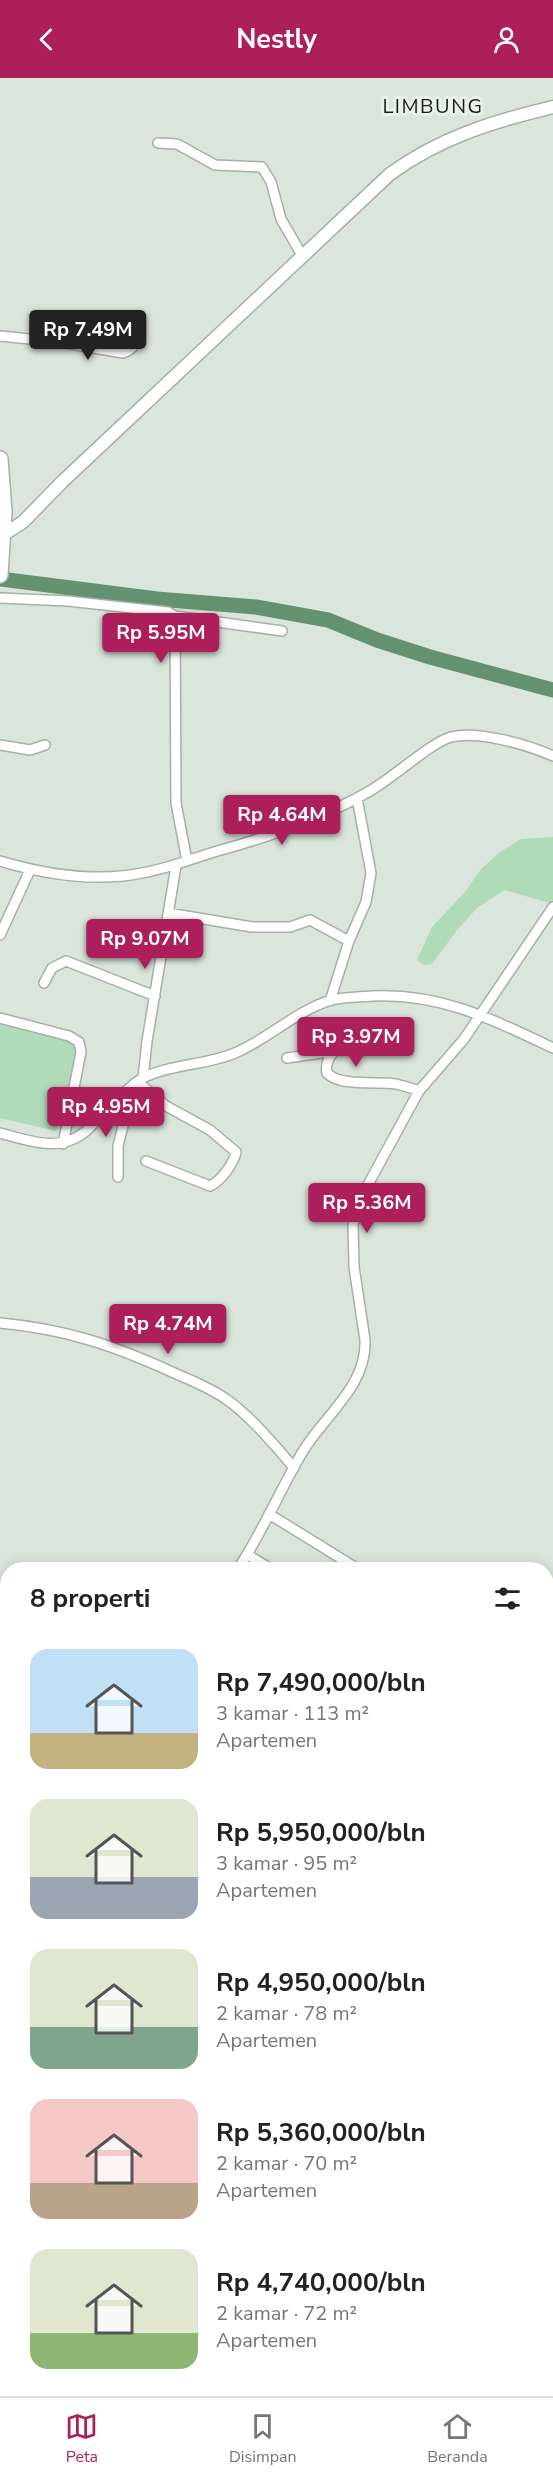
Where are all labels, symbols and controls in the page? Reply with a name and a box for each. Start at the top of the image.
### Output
text: Nestly [236,21,317,58]
icon: back [30,23,63,56]
icon: person [490,23,523,56]
district label: LIMBUNG [383,93,483,120]
pin: Rp 7.49M [26,310,150,361]
text: Rp 7.49M [43,316,133,343]
pin: Rp 5.95M [99,613,223,664]
text: Rp 5.95M [116,619,206,646]
pin: Rp 4.64M [220,795,344,846]
text: Rp 4.64M [237,801,327,828]
pin: Rp 9.07M [83,919,207,970]
text: Rp 9.07M [100,925,190,952]
pin: Rp 3.97M [294,1017,418,1068]
text: Rp 3.97M [311,1023,401,1050]
pin: Rp 4.95M [44,1087,168,1138]
text: Rp 4.95M [61,1093,151,1120]
pin: Rp 5.36M [305,1183,429,1234]
text: Rp 5.36M [322,1189,412,1216]
pin: Rp 4.74M [106,1304,230,1355]
text: Rp 4.74M [123,1310,213,1337]
text: 8 properti [30,1581,150,1616]
icon: filters [491,1582,524,1615]
text: Rp 7,490,000/bln [216,1665,426,1700]
icon: home [78,1673,150,1745]
text: 3 kamar · 113 m² [216,1700,369,1727]
text: Apartemen [216,1727,317,1754]
text: Rp 5,950,000/bln [216,1815,426,1850]
icon: home [78,1823,150,1895]
text: 3 kamar · 95 m² [216,1850,357,1877]
text: Apartemen [216,1877,317,1904]
text: Rp 4,950,000/bln [216,1965,426,2000]
icon: home [78,1973,150,2045]
text: 2 kamar · 78 m² [216,2000,357,2027]
text: Apartemen [216,2027,317,2054]
text: Rp 5,360,000/bln [216,2115,426,2150]
icon: home [78,2123,150,2195]
text: 2 kamar · 70 m² [216,2150,357,2177]
text: Apartemen [216,2177,317,2204]
text: Rp 4,740,000/bln [216,2265,426,2300]
icon: home [78,2273,150,2345]
text: 2 kamar · 72 m² [216,2300,357,2327]
text: Apartemen [216,2327,317,2354]
tab: Peta [65,2410,98,2468]
tab: Disimpan [229,2410,297,2468]
tab: Beranda [427,2410,488,2468]

